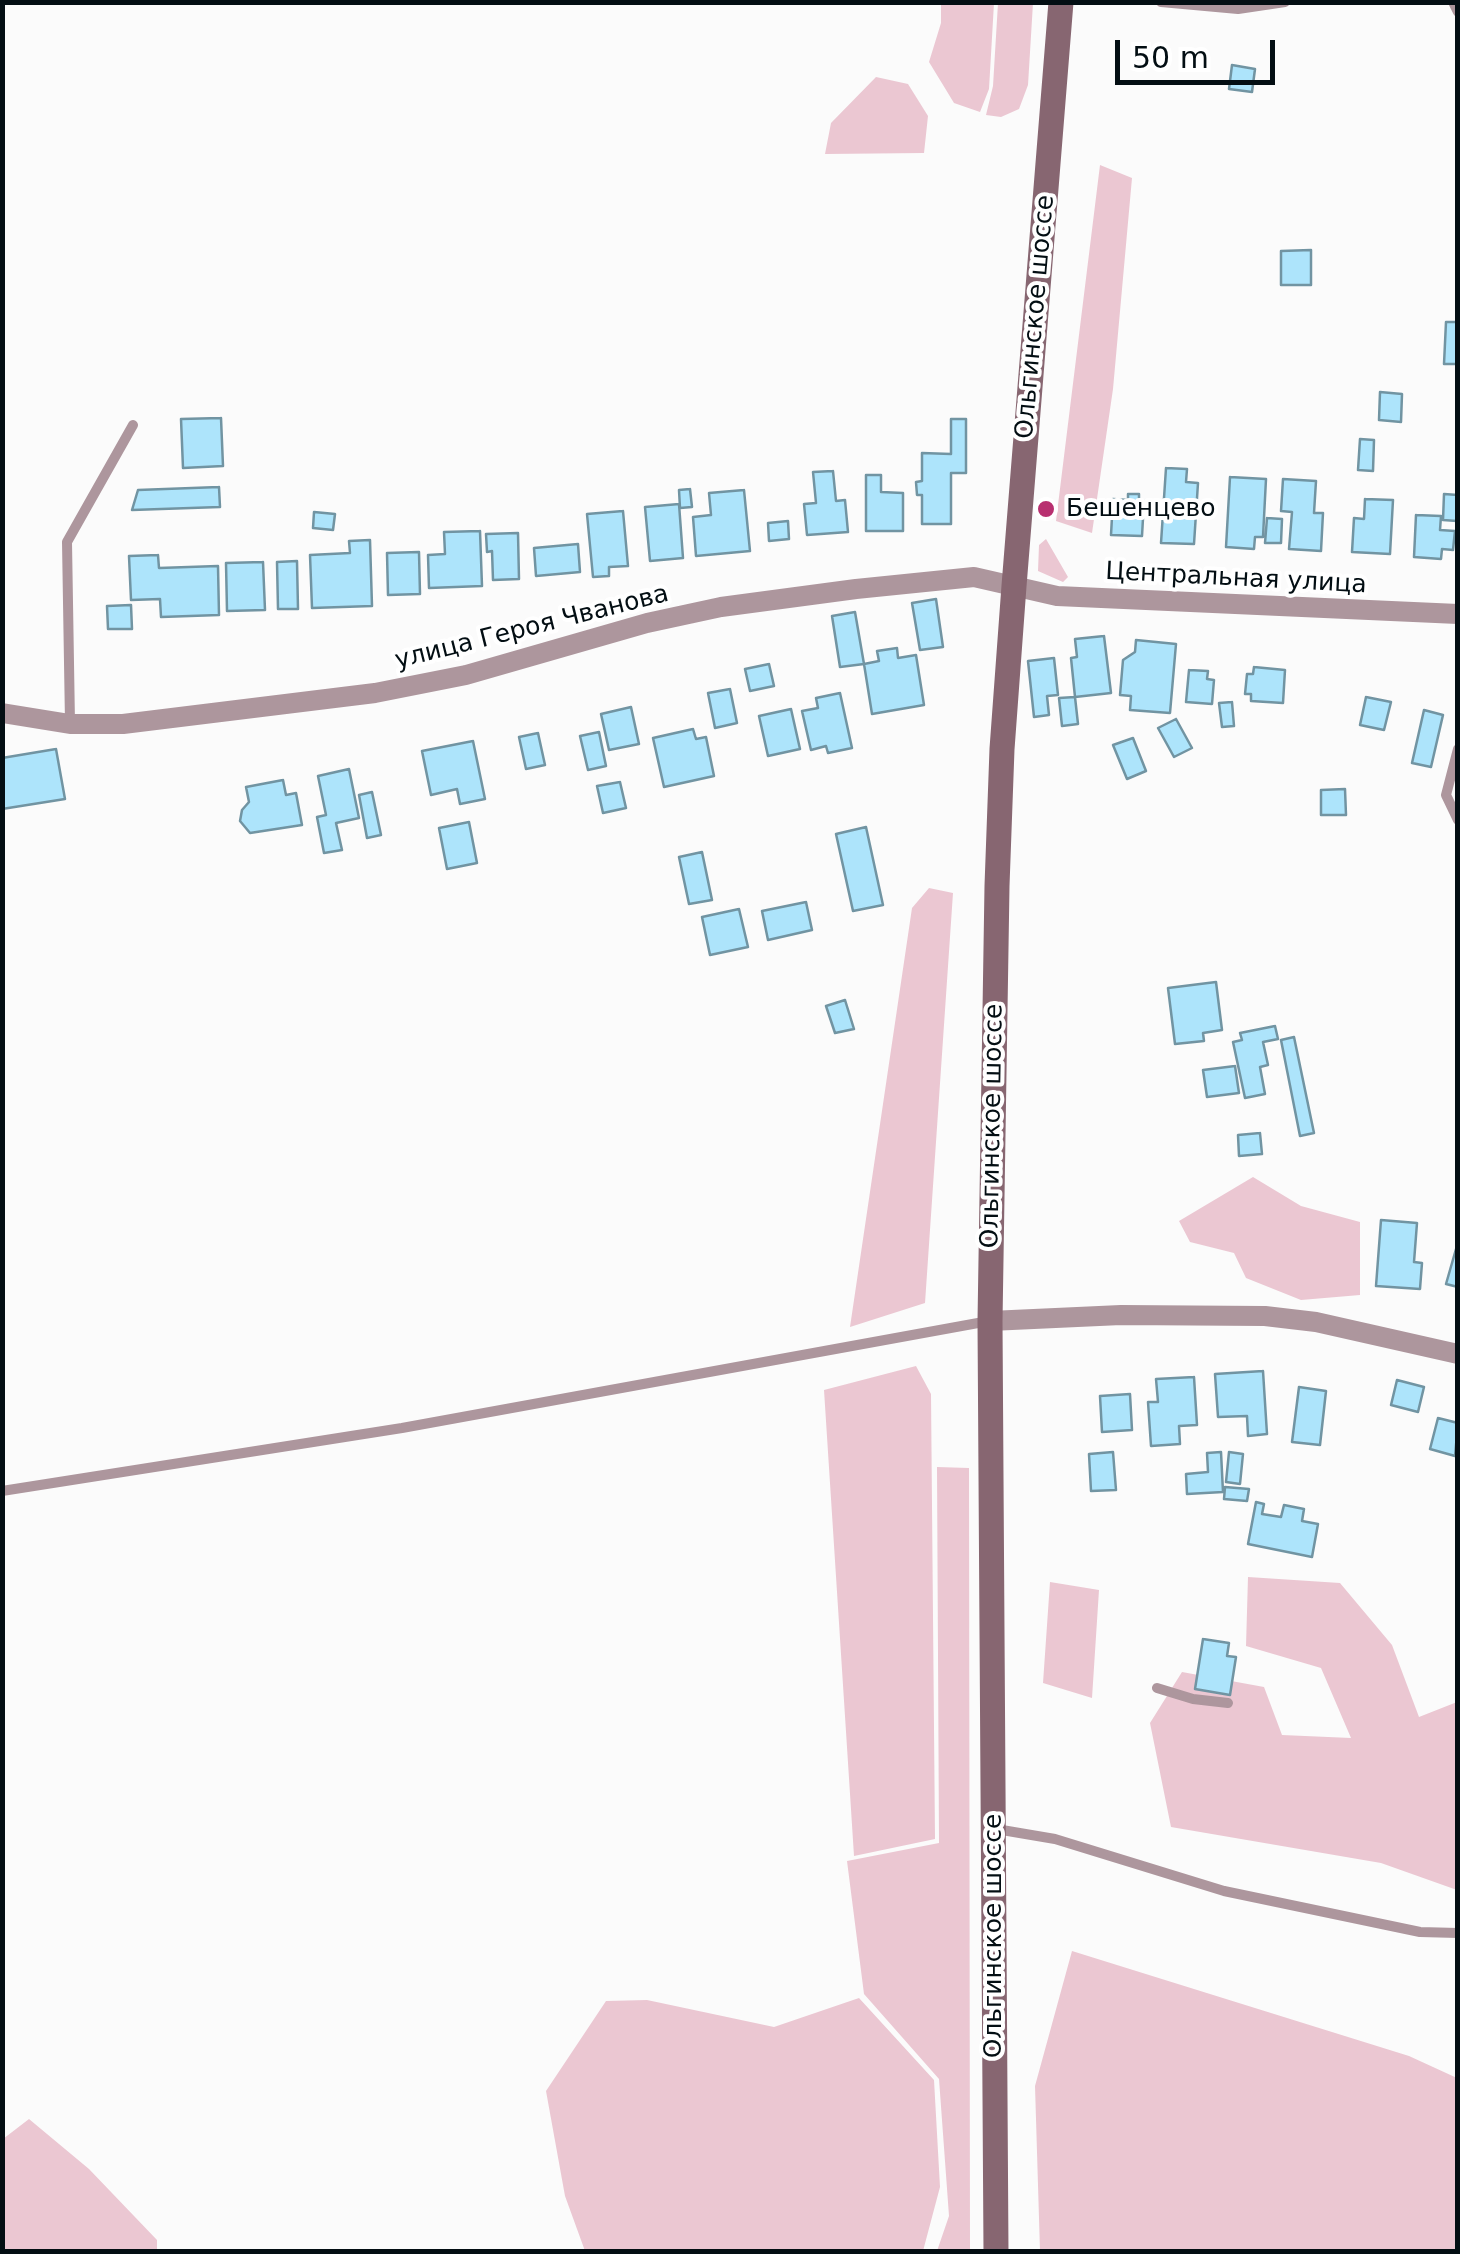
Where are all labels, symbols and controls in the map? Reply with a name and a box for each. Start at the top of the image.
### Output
scale bar [1120,20,1280,82]
text: 50 m [1132,40,1209,75]
street label: Ольгинское шоссе [1010,194,1062,440]
place label: Бешенцево [1066,494,1216,524]
marker: Бешенцево [1035,498,1057,520]
street label: Центральная улица [1105,557,1367,601]
street label: улица Героя Чванова [392,579,672,677]
street label: Ольгинское шоссе [976,1003,1010,1249]
street label: Ольгинское шоссе [979,1814,1009,2058]

